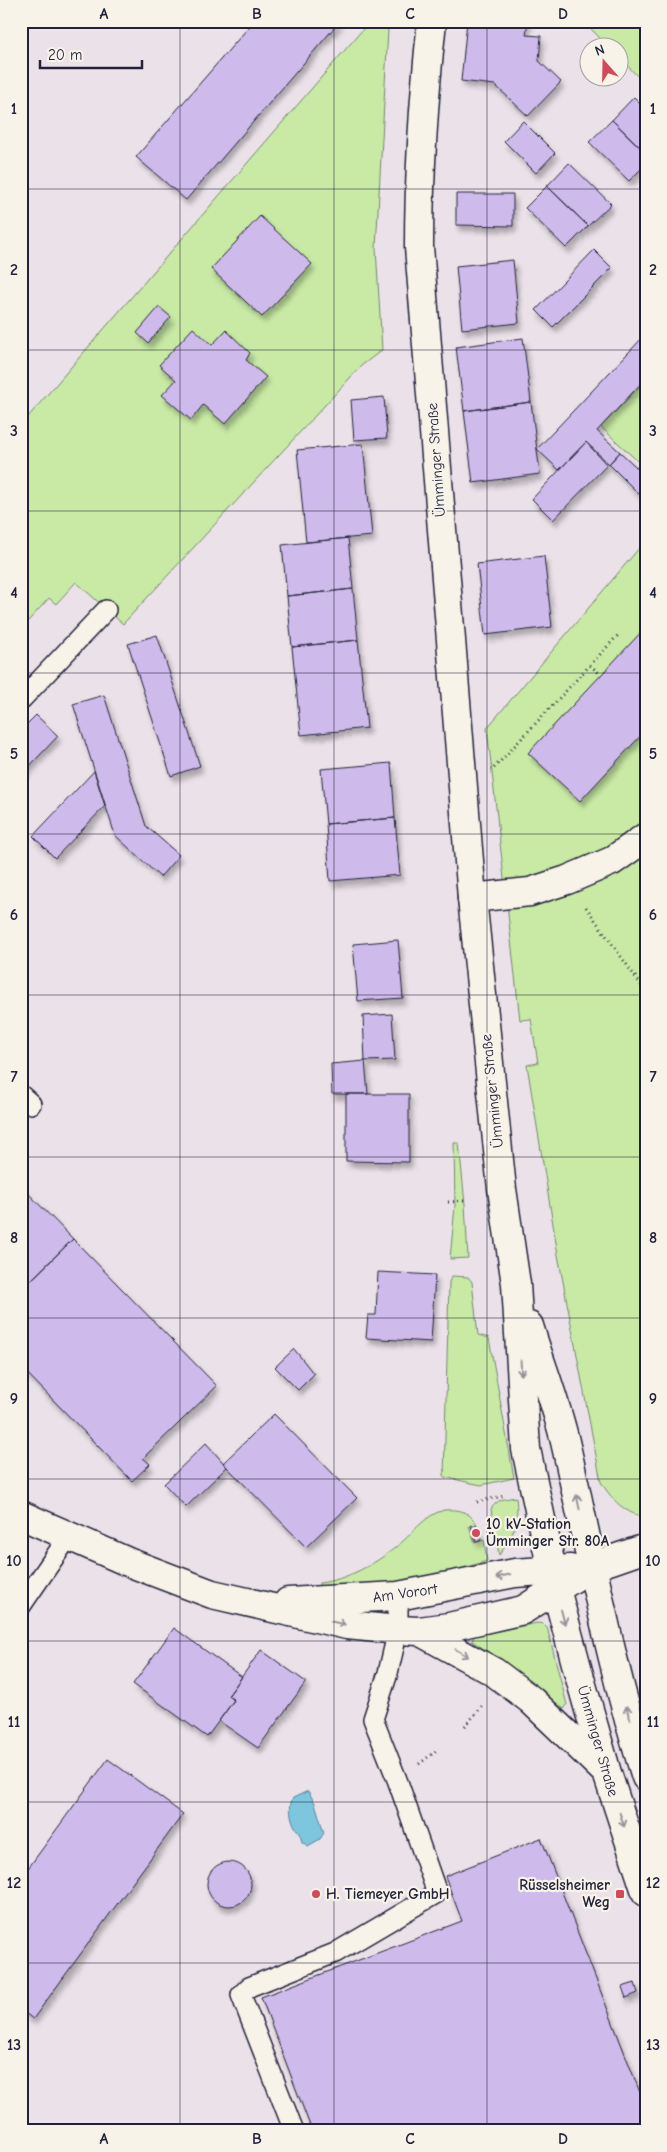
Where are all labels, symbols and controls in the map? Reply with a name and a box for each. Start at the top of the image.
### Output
text: A [100,5,109,23]
text: B [252,5,262,23]
text: C [405,5,415,23]
text: D [558,5,568,23]
scale bar [40,38,142,70]
north arrow [580,38,630,88]
text: N [593,41,607,60]
text: 20 m [48,46,82,64]
text: 1 [11,100,17,118]
text: 1 [650,100,656,118]
text: 2 [10,261,18,279]
text: 2 [649,261,657,279]
street label: Ümminger Straße [423,402,449,518]
text: 3 [10,422,18,440]
text: 3 [649,422,657,440]
text: 4 [10,584,18,602]
text: 4 [649,584,657,602]
text: 5 [10,745,18,763]
text: 5 [649,745,657,763]
text: 6 [10,906,18,924]
text: 6 [649,906,657,924]
street label: Ümminger Straße [477,1033,507,1149]
text: 7 [10,1068,18,1086]
text: 7 [649,1068,657,1086]
text: 8 [10,1229,18,1247]
text: 8 [649,1229,657,1247]
one-way arrow [517,1360,526,1376]
text: 9 [10,1390,18,1408]
text: 9 [649,1390,657,1408]
one-way arrow [572,1495,582,1511]
place label: 10 kV-Station Ümminger Str. 80A [486,1515,610,1550]
marker: 10 kV-Station Ümminger Str. 80A [470,1527,482,1539]
text: 10 [6,1552,22,1570]
text: 10 [645,1552,661,1570]
one-way arrow [496,1572,512,1581]
street label: Am Vorort [372,1579,439,1606]
one-way arrow [559,1609,569,1625]
one-way arrow [330,1619,346,1628]
one-way arrow [455,1649,469,1659]
street label: Ümminger Straße [574,1683,623,1799]
one-way arrow [622,1706,632,1722]
text: 11 [8,1713,20,1731]
text: 11 [647,1713,659,1731]
one-way arrow [617,1812,627,1828]
text: 12 [7,1874,21,1892]
text: 12 [646,1874,660,1892]
place label: Rüsselsheimer Weg [519,1876,610,1911]
place label: H. Tiemeyer GmbH [326,1885,449,1903]
marker: H. Tiemeyer GmbH [310,1888,322,1900]
marker: Rüsselsheimer Weg [614,1888,626,1900]
text: 13 [7,2036,21,2054]
text: 13 [646,2036,660,2054]
text: A [100,2130,109,2148]
text: B [252,2130,262,2148]
text: C [405,2130,415,2148]
text: D [558,2130,568,2148]

